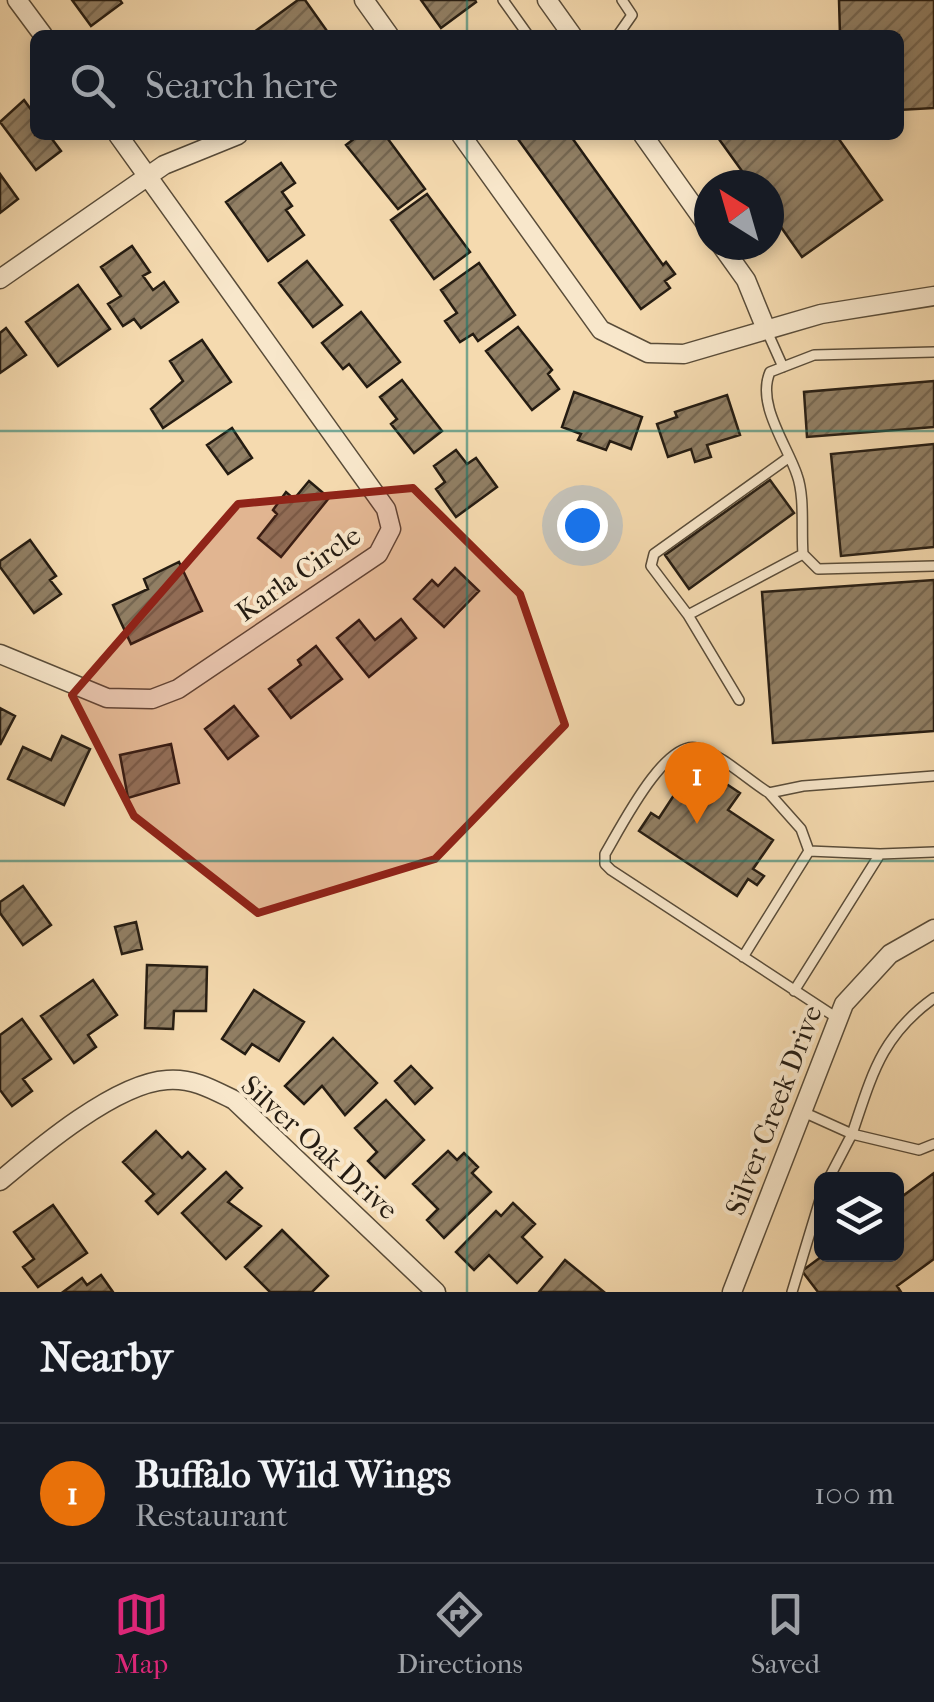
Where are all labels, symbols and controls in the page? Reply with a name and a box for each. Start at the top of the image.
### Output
search box [30,30,904,140]
icon: search [65,58,120,113]
text: Search here [145,63,338,108]
north arrow [694,170,784,260]
your location [557,500,608,551]
street label: Karla Circle [230,518,367,628]
pin: 1 [664,742,730,824]
street label: Silver Creek Drive [718,1000,829,1220]
street label: Silver Oak Drive [235,1068,405,1226]
map controls [814,1172,904,1262]
button: layers [814,1172,904,1262]
text: Nearby [40,1333,172,1382]
text: Buffalo Wild Wings [135,1452,451,1497]
text: 1 [67,1475,78,1512]
text: 100 m [814,1475,894,1512]
text: Restaurant [135,1497,288,1534]
tab: Map [114,1587,169,1680]
tab: Directions [397,1587,523,1680]
tab: Saved [751,1587,820,1680]

